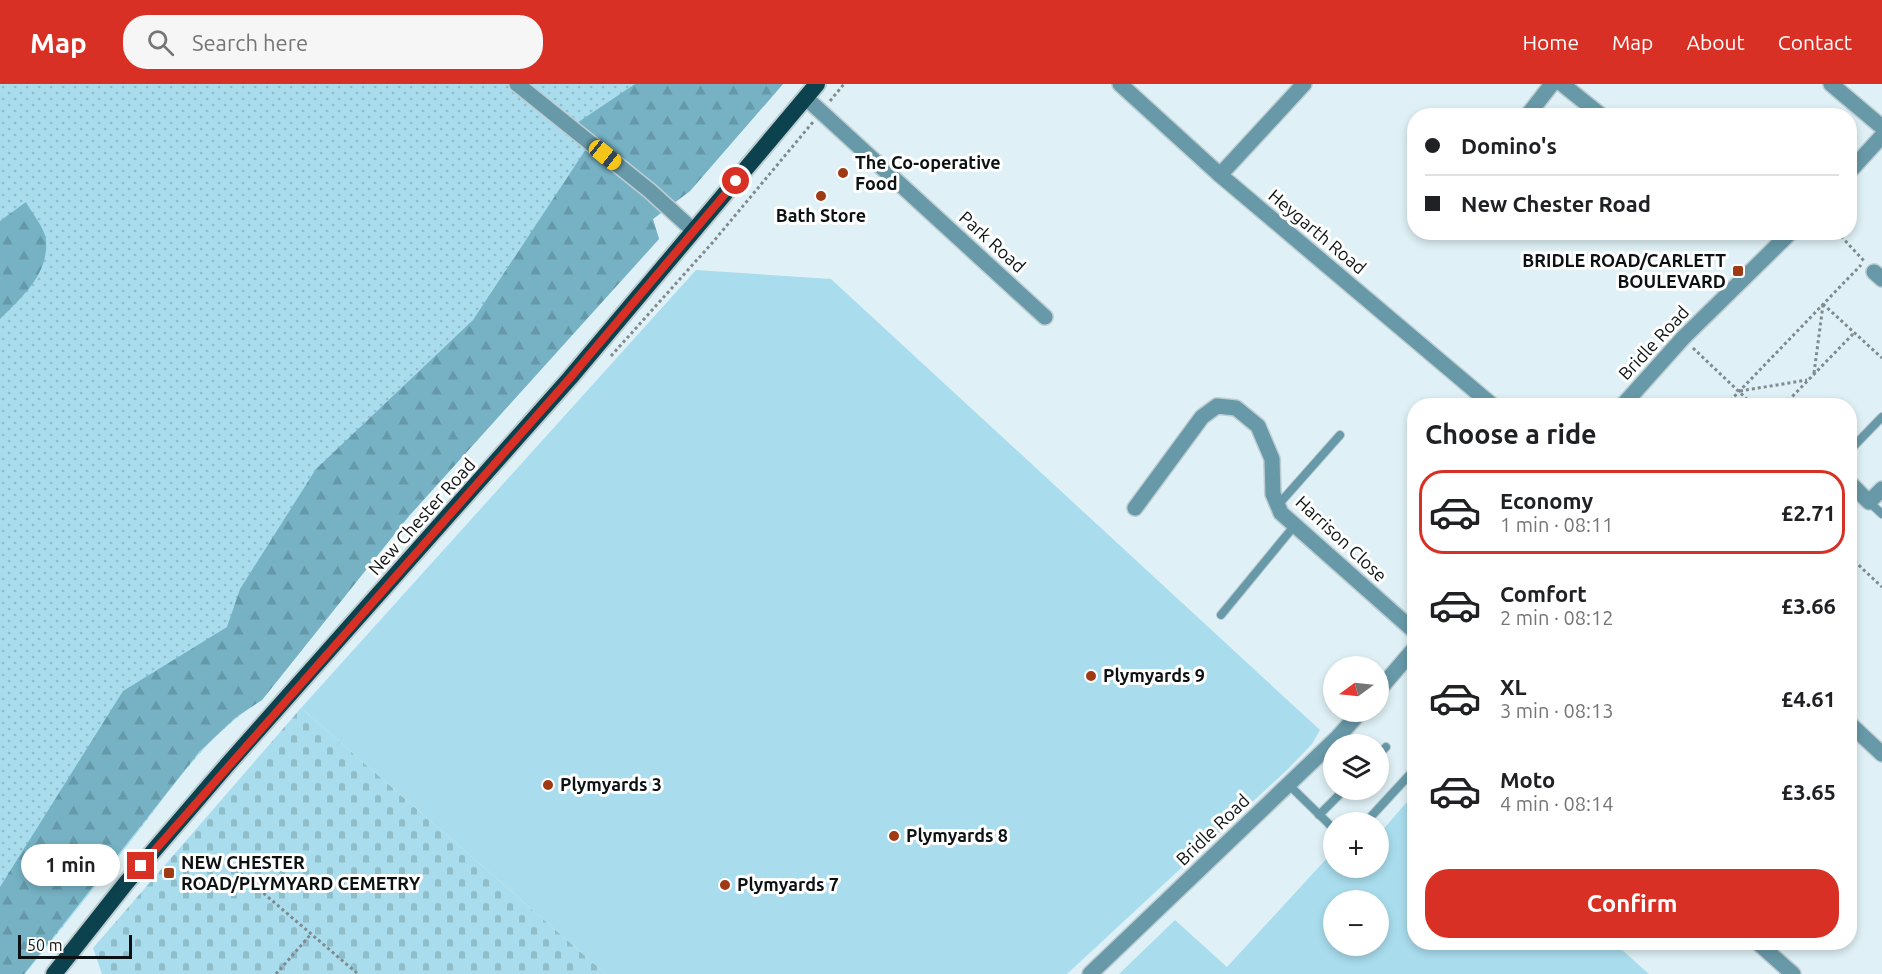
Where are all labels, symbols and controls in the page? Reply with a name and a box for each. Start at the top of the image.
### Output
search box [123,15,543,69]
icon: search [144,26,177,59]
text: Map [30,27,87,58]
text: Search here [192,30,308,55]
text: Home [1522,30,1579,54]
text: Map [1612,30,1653,54]
text: About [1686,30,1745,54]
text: Contact [1778,30,1852,54]
text: Domino's [1461,133,1557,158]
car [585,137,625,173]
place label: The Co-operative Food [855,152,1001,193]
marker: The Co-operative Food [836,166,850,180]
route start [722,167,749,194]
street label: Heygarth Road [1265,185,1370,278]
marker: Bath Store [814,189,828,203]
text: New Chester Road [1461,191,1651,216]
place label: Bath Store [776,205,866,225]
street label: Park Road [956,207,1030,276]
place label: BRIDLE ROAD/CARLETT BOULEVARD [1522,250,1726,291]
marker: BRIDLE ROAD/CARLETT BOULEVARD [1731,264,1745,278]
street label: Bridle Road [1614,301,1692,383]
text: Choose a ride [1425,419,1597,449]
street label: New Chester Road [364,454,479,579]
icon: car [1428,485,1482,539]
text: Economy [1500,488,1593,513]
street label: Harrison Close [1292,491,1391,585]
text: £2.71 [1781,500,1836,525]
text: 1 min · 08:11 [1500,513,1614,536]
icon: car [1428,578,1482,632]
text: Comfort [1500,581,1587,606]
text: £3.66 [1781,593,1836,618]
text: 2 min · 08:12 [1500,606,1614,629]
north arrow [1323,656,1389,722]
map controls [1323,656,1389,956]
place label: Plymyards 9 [1103,665,1205,685]
marker: Plymyards 9 [1084,669,1098,683]
icon: car [1428,671,1482,725]
text: XL [1500,674,1527,699]
text: £4.61 [1781,686,1836,711]
text: 3 min · 08:13 [1500,699,1614,722]
button: layers [1323,734,1389,800]
icon: car [1428,764,1482,818]
text: Moto [1500,767,1555,792]
place label: Plymyards 3 [560,774,662,794]
marker: Plymyards 3 [541,778,555,792]
text: £3.65 [1781,779,1836,804]
street label: Bridle Road [1172,790,1253,869]
text: 4 min · 08:14 [1500,792,1614,815]
button: + [1323,812,1389,878]
place label: Plymyards 8 [906,825,1008,845]
marker: Plymyards 8 [887,829,901,843]
callout: 1 min [21,845,120,887]
route end [127,852,154,879]
place label: NEW CHESTER ROAD/PLYMYARD CEMETRY [181,852,421,893]
text: 1 min [45,853,96,876]
marker: NEW CHESTER ROAD/PLYMYARD CEMETRY [162,866,176,880]
button: Confirm [1425,869,1839,938]
place label: Plymyards 7 [737,874,839,894]
marker: Plymyards 7 [718,878,732,892]
button: − [1323,890,1389,956]
scale bar [18,932,132,960]
text: 50 m [27,936,63,954]

